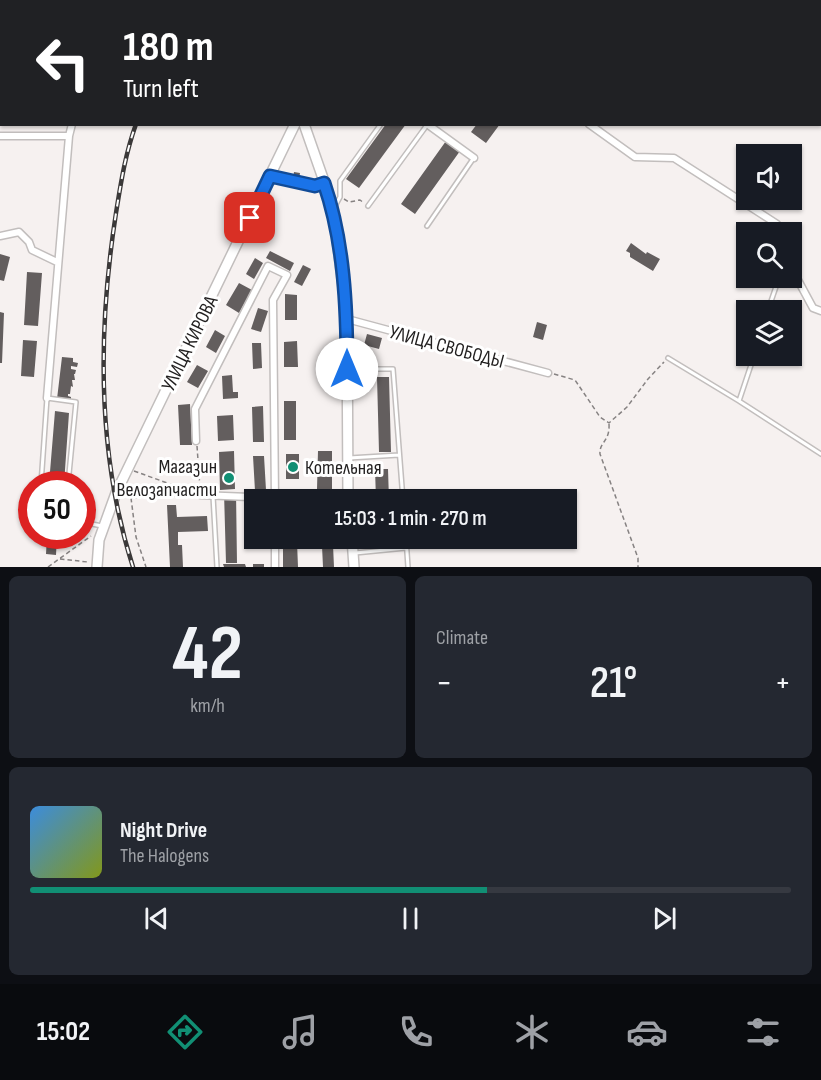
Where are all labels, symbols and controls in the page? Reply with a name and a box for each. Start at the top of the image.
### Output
text: 180 m [123,22,214,73]
icon: left [24,24,102,102]
text: Turn left [123,73,199,105]
map controls [736,144,802,366]
button: sound [736,144,802,210]
pin [224,192,275,243]
icon: arrive [233,201,266,234]
button: search [736,222,802,288]
street label: УЛИЦА КИРОВА [157,291,223,395]
button: layers [736,300,802,366]
street label: УЛИЦА СВОБОДЫ [387,320,507,374]
position arrow [315,337,379,401]
place label: Магазин Велозапчасти [117,455,217,502]
place label: Котельная [305,456,382,480]
marker: Котельная [286,460,300,474]
speed limit sign: 50 [18,471,96,549]
marker: Магазин Велозапчасти [222,471,236,485]
text: 15:03 · 1 min · 270 m [334,505,487,532]
text: 42 [172,608,243,701]
text: Climate [436,626,488,650]
text: 21° [590,656,637,711]
text: − [436,663,452,703]
text: + [775,663,791,703]
text: km/h [190,694,225,718]
text: Night Drive [120,817,207,844]
text: The Halogens [120,844,209,868]
icon: previous [140,902,173,935]
icon: pause [394,902,427,935]
icon: next [648,902,681,935]
icon: directions [164,1011,206,1053]
icon: music [279,1011,321,1053]
icon: phone [395,1011,437,1053]
icon: climate [511,1011,553,1053]
icon: car [626,1011,668,1053]
icon: filters [742,1011,784,1053]
text: 15:02 [37,1016,90,1048]

